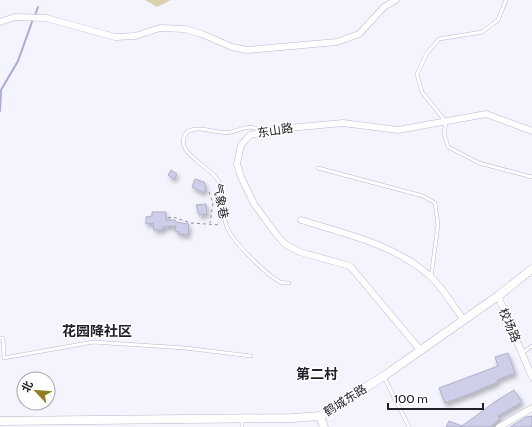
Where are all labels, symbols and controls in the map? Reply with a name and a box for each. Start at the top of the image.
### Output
street label: 东山路 [256,120,294,140]
street label: 气象巷 [210,182,232,220]
street label: 校场路 [496,305,524,345]
district label: 花园降社区 [62,322,132,340]
district label: 第二村 [296,365,338,383]
north arrow [16,371,56,411]
text: 北 [18,379,36,395]
street label: 鹤城东路 [321,381,369,419]
scale bar [388,385,483,411]
text: 100 m [394,391,428,406]

